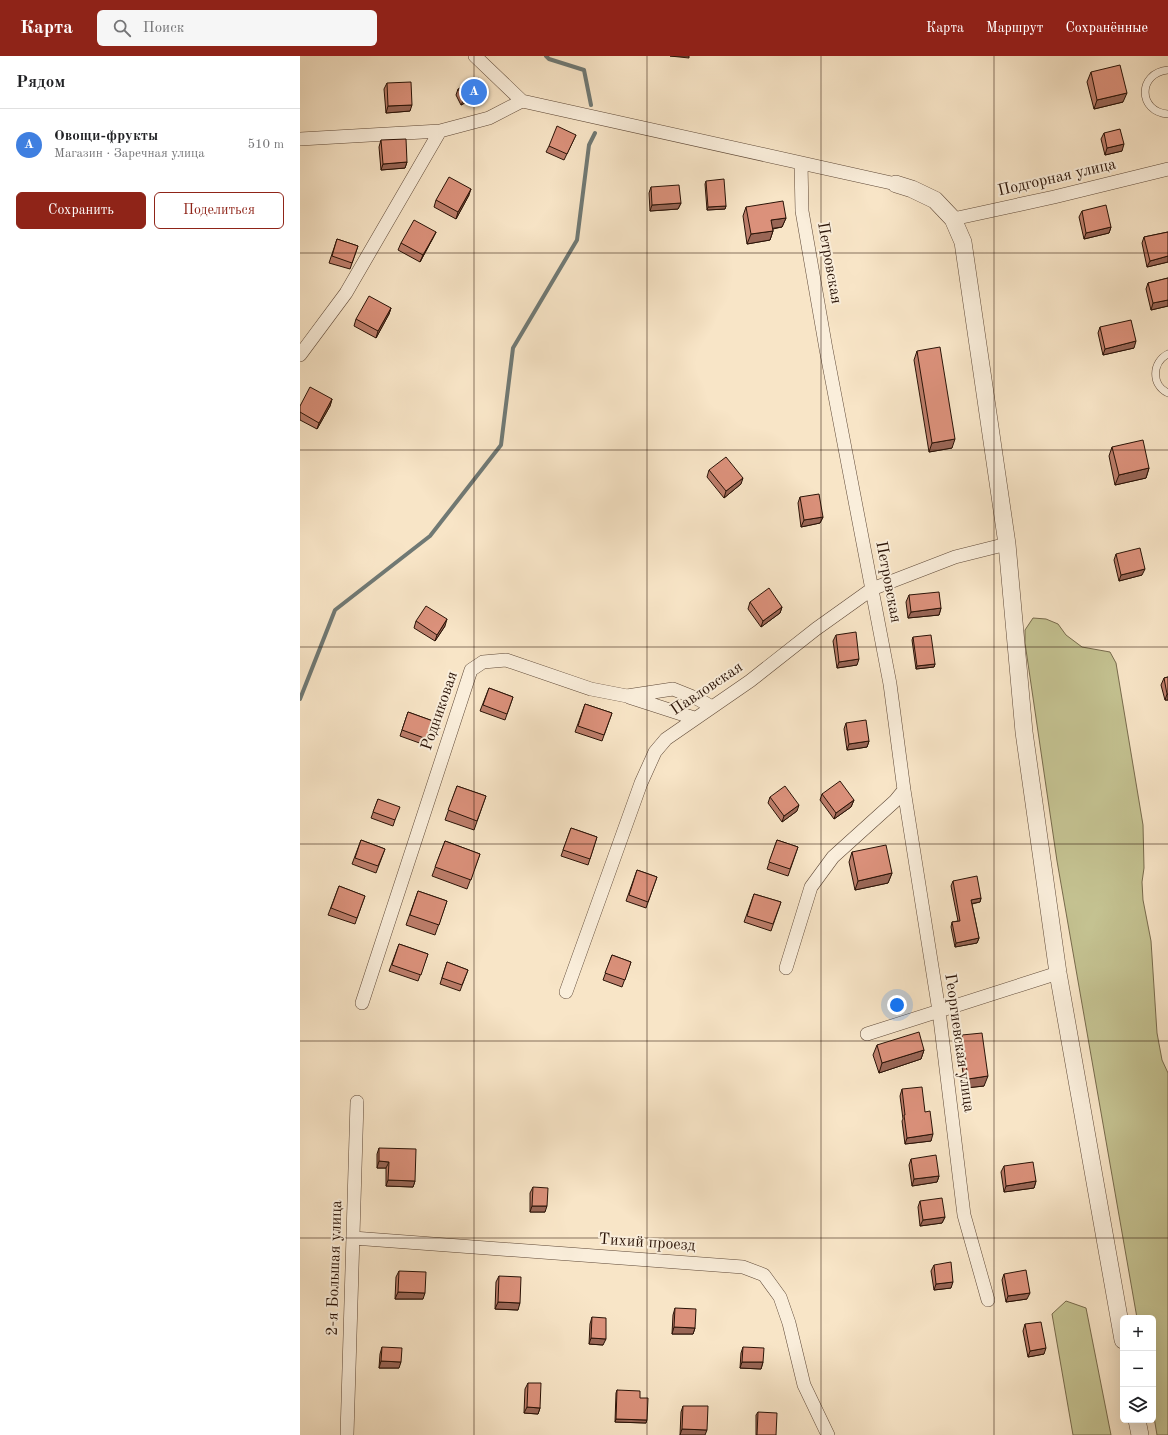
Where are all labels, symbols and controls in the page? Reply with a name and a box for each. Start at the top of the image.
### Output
search box [97,10,377,46]
icon: search [111,17,133,39]
text: Карта [20,19,73,38]
text: Поиск [143,21,184,36]
text: Карта [926,21,964,35]
text: Маршрут [986,21,1043,35]
text: Сохранённые [1065,21,1148,35]
text: Рядом [16,74,65,91]
pin: A [461,77,487,107]
text: Овощи-фрукты [54,129,158,144]
text: A [24,138,34,151]
text: 510 m [247,138,284,151]
text: Магазин · Заречная улица [54,147,205,160]
street label: Подгорная улица [996,157,1118,199]
button: Сохранить [16,192,146,229]
button: Поделиться [154,192,284,229]
street label: Петровская [814,221,844,305]
street label: Петровская [872,540,904,624]
street label: Павловская [668,659,746,719]
street label: Родниковая [419,669,461,753]
street label: Георгиевская улица [941,973,977,1114]
your location [887,995,907,1015]
street label: 2-я Большая улица [325,1200,345,1336]
street label: Тихий проезд [598,1232,696,1254]
map controls [1120,1315,1156,1423]
button: + [1120,1315,1156,1351]
button: − [1120,1351,1156,1387]
button: layers [1120,1387,1156,1423]

